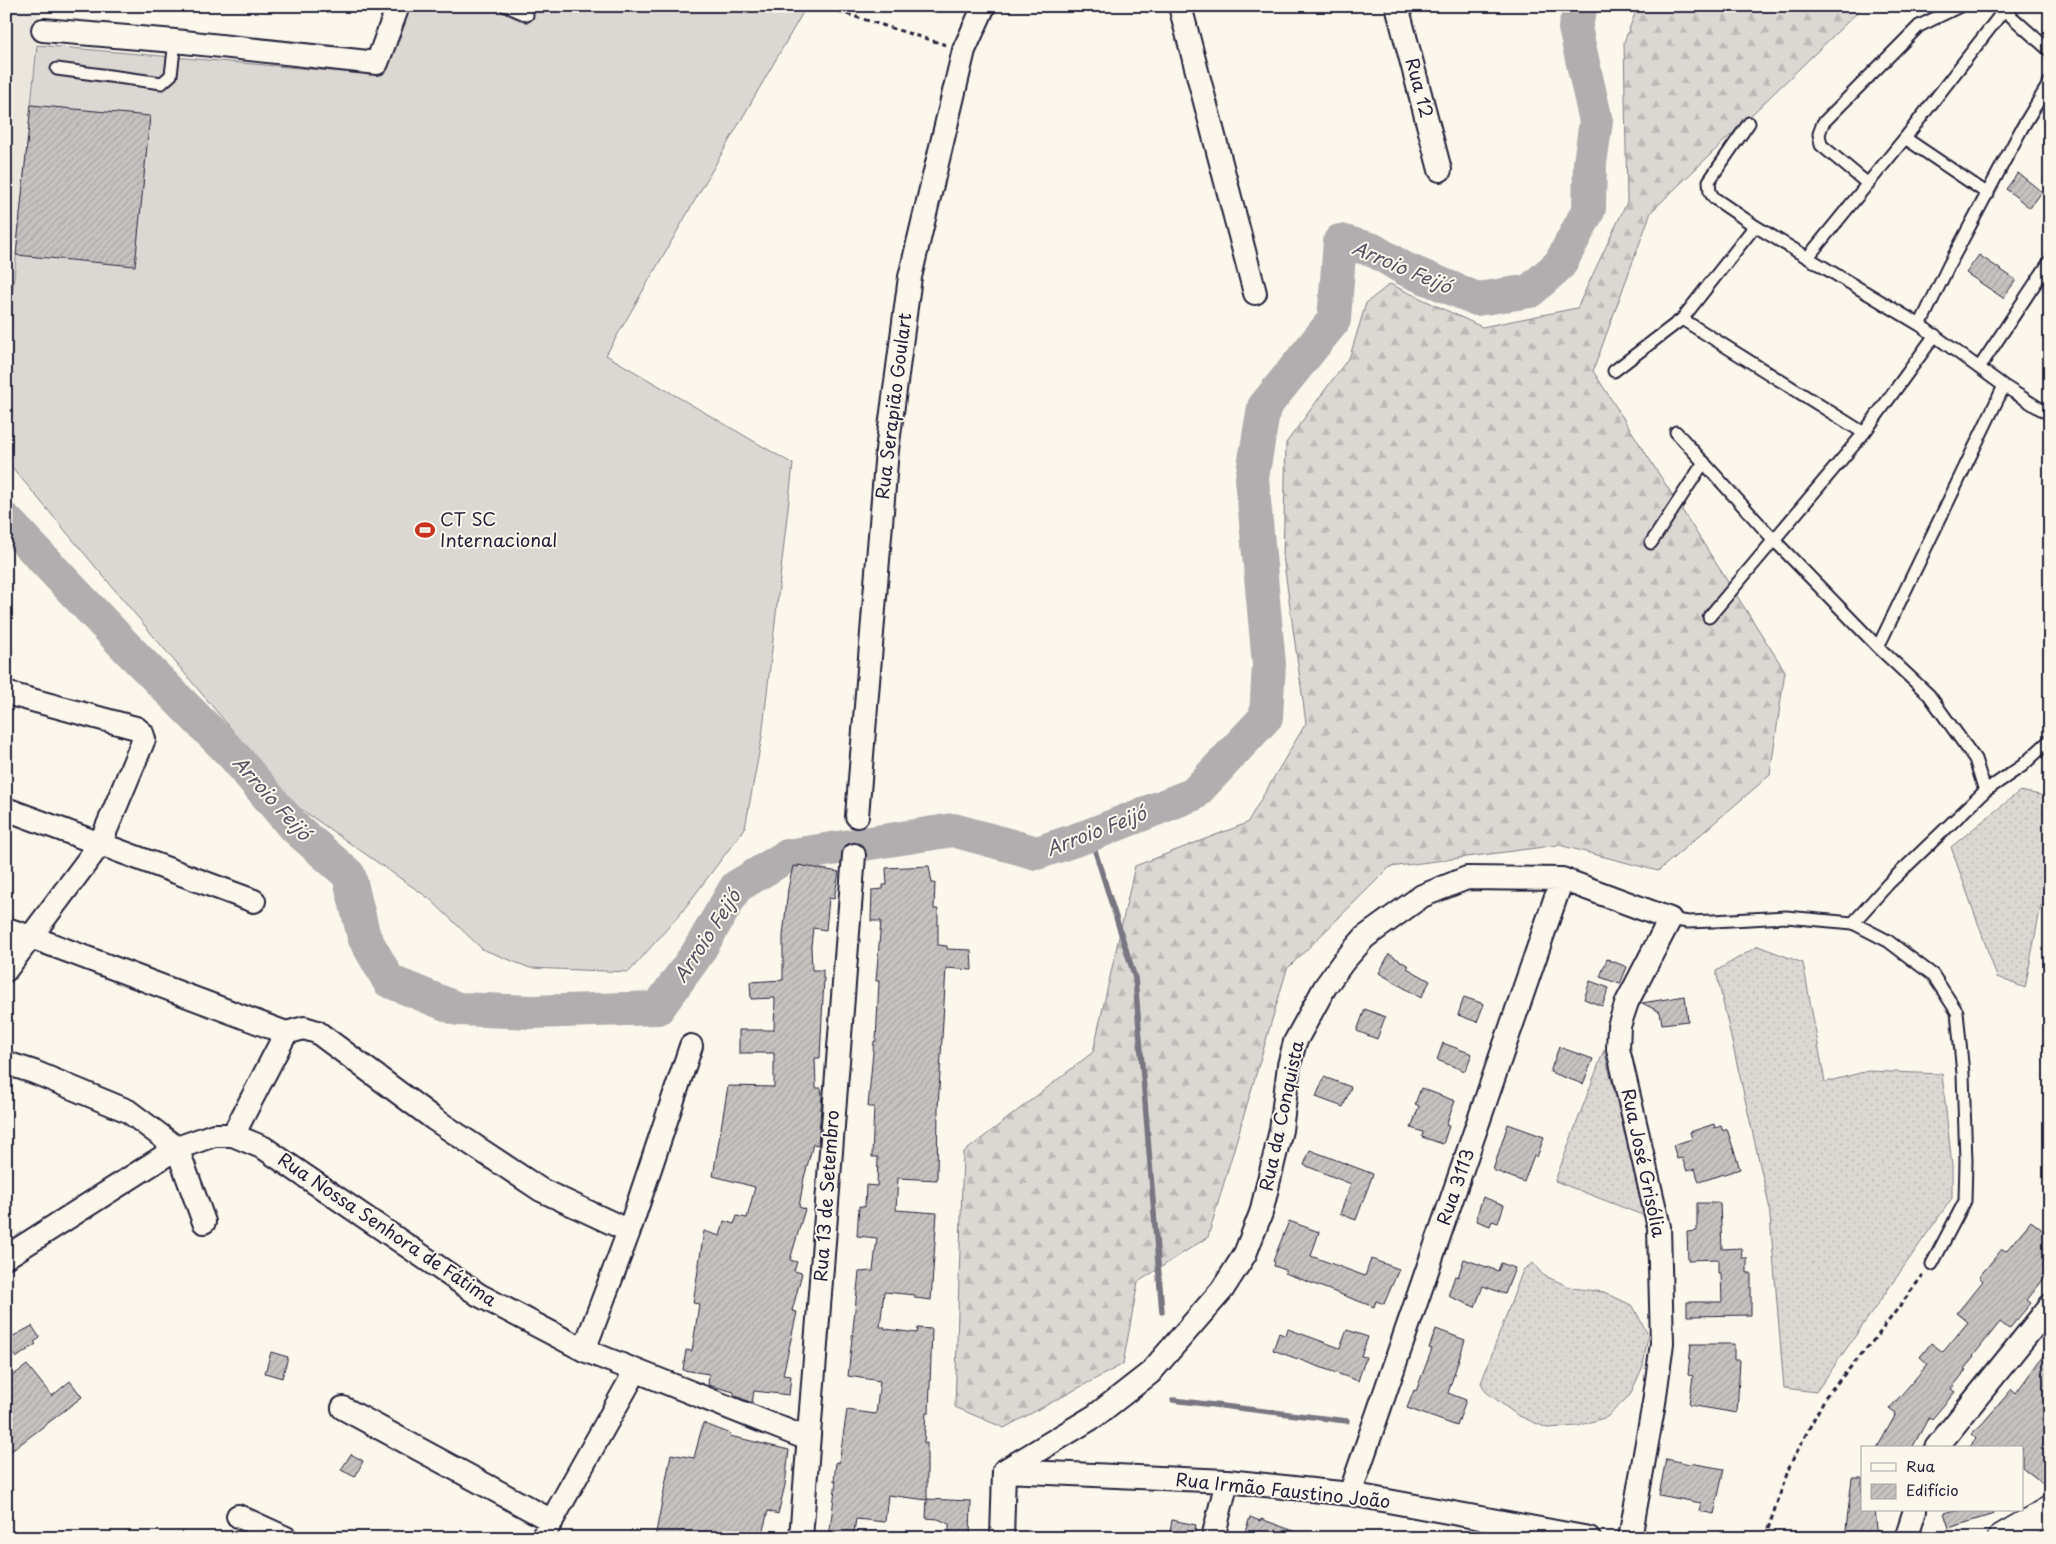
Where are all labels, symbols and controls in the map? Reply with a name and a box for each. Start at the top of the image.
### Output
street label: Rua 12 [1399,55,1441,121]
water label: Arroio Feijó [1348,233,1458,300]
street label: Rua Serapião Goulart [868,311,917,501]
place label: CT SC Internacional [440,505,557,553]
sports icon: CT SC Internacional [414,519,436,541]
water label: Arroio Feijó [227,749,319,847]
water label: Arroio Feijó [1041,798,1151,862]
water label: Arroio Feijó [666,882,747,987]
street label: Rua da Conquista [1251,1037,1310,1193]
street label: Rua José Grisólia [1616,1086,1674,1240]
street label: Rua 13 de Setembro [806,1109,845,1283]
street label: Rua Nossa Senhora de Fátima [273,1145,503,1313]
street label: Rua 3113 [1429,1145,1480,1228]
legend [1861,1446,2024,1512]
text: Rua [1906,1454,1935,1477]
street label: Rua Irmão Faustino João [1174,1465,1392,1514]
text: Edifício [1906,1478,1959,1501]

